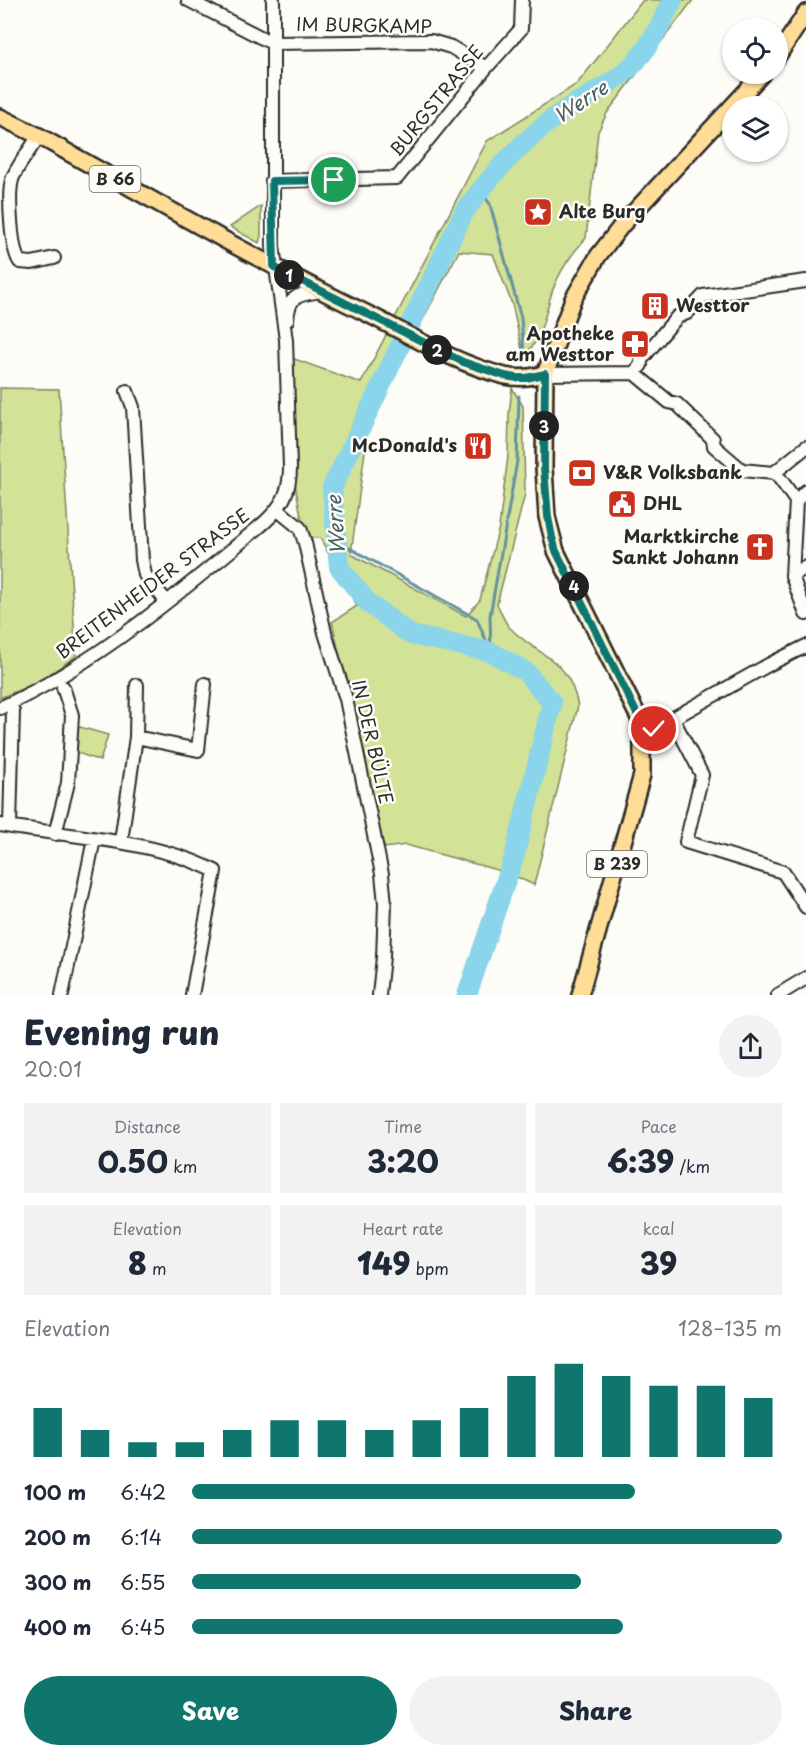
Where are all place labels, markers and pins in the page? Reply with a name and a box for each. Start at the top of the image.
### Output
pin [308,154,359,205]
place icon: Alte Burg [522,196,554,228]
place label: Alte Burg [559,197,645,224]
pin: 1 [274,260,304,290]
building icon: Westtor [639,290,671,322]
place label: Westtor [676,291,750,318]
place label: Apotheke am Westtor [506,319,615,367]
pharmacy icon: Apotheke am Westtor [619,328,651,360]
pin: 2 [422,335,452,365]
pin: 3 [529,411,559,441]
restaurant icon: McDonald's [462,430,494,462]
place label: McDonald's [352,431,457,458]
bank icon: V&R Volksbank [566,457,598,489]
place label: V&R Volksbank [603,458,742,485]
public building icon: DHL [606,488,638,520]
place label: DHL [643,489,682,516]
place label: Marktkirche Sankt Johann [612,522,739,570]
church icon: Marktkirche Sankt Johann [744,531,776,563]
pin: 4 [559,571,589,601]
pin [628,703,679,754]

